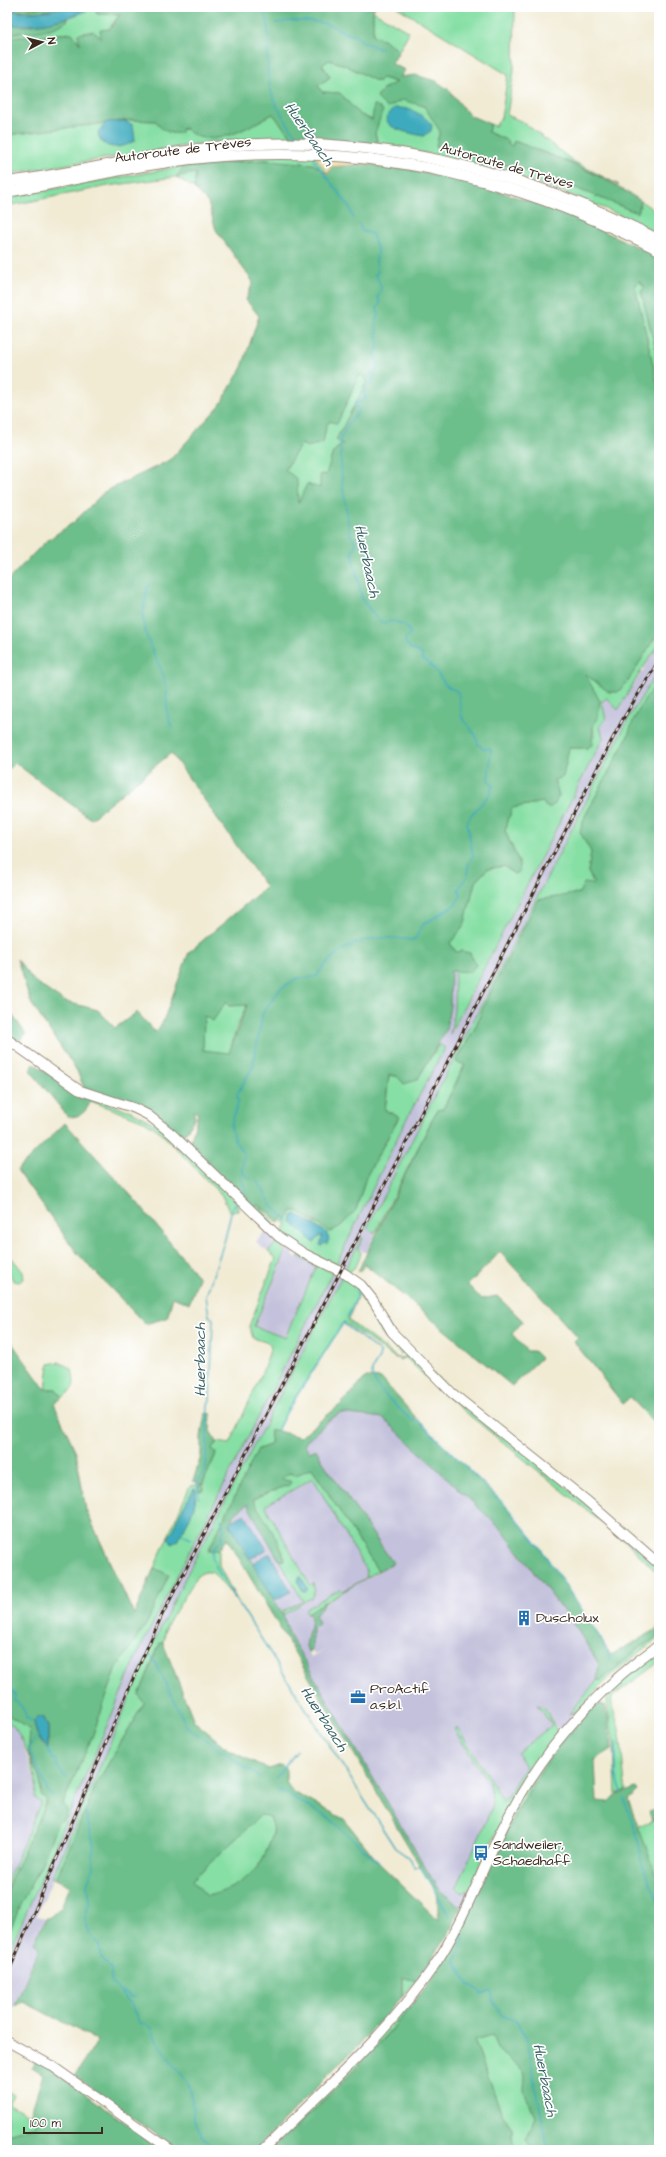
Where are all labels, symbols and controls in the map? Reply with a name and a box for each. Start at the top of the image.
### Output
north arrow [22,22,62,62]
text: N [44,37,59,45]
water label: Huerbaach [279,98,339,171]
street label: Autoroute de Trèves [114,132,252,168]
street label: Autoroute de Trèves [438,137,576,195]
water label: Huerbaach [349,523,385,600]
water label: Huerbaach [190,1323,211,1397]
place label: Duscholux [536,1608,599,1628]
building icon: Duscholux [515,1609,533,1627]
place label: ProActif a.s.b.l. [370,1679,429,1715]
water label: Huerbaach [295,1682,353,1756]
office icon: ProActif a.s.b.l. [349,1688,367,1706]
place label: Sandweiler, Schaedhaff [493,1835,571,1871]
bus stop icon: Sandweiler, Schaedhaff [472,1844,490,1862]
water label: Huerbaach [528,2042,562,2119]
scale bar [24,2109,102,2135]
text: 100 m [30,2115,61,2132]

